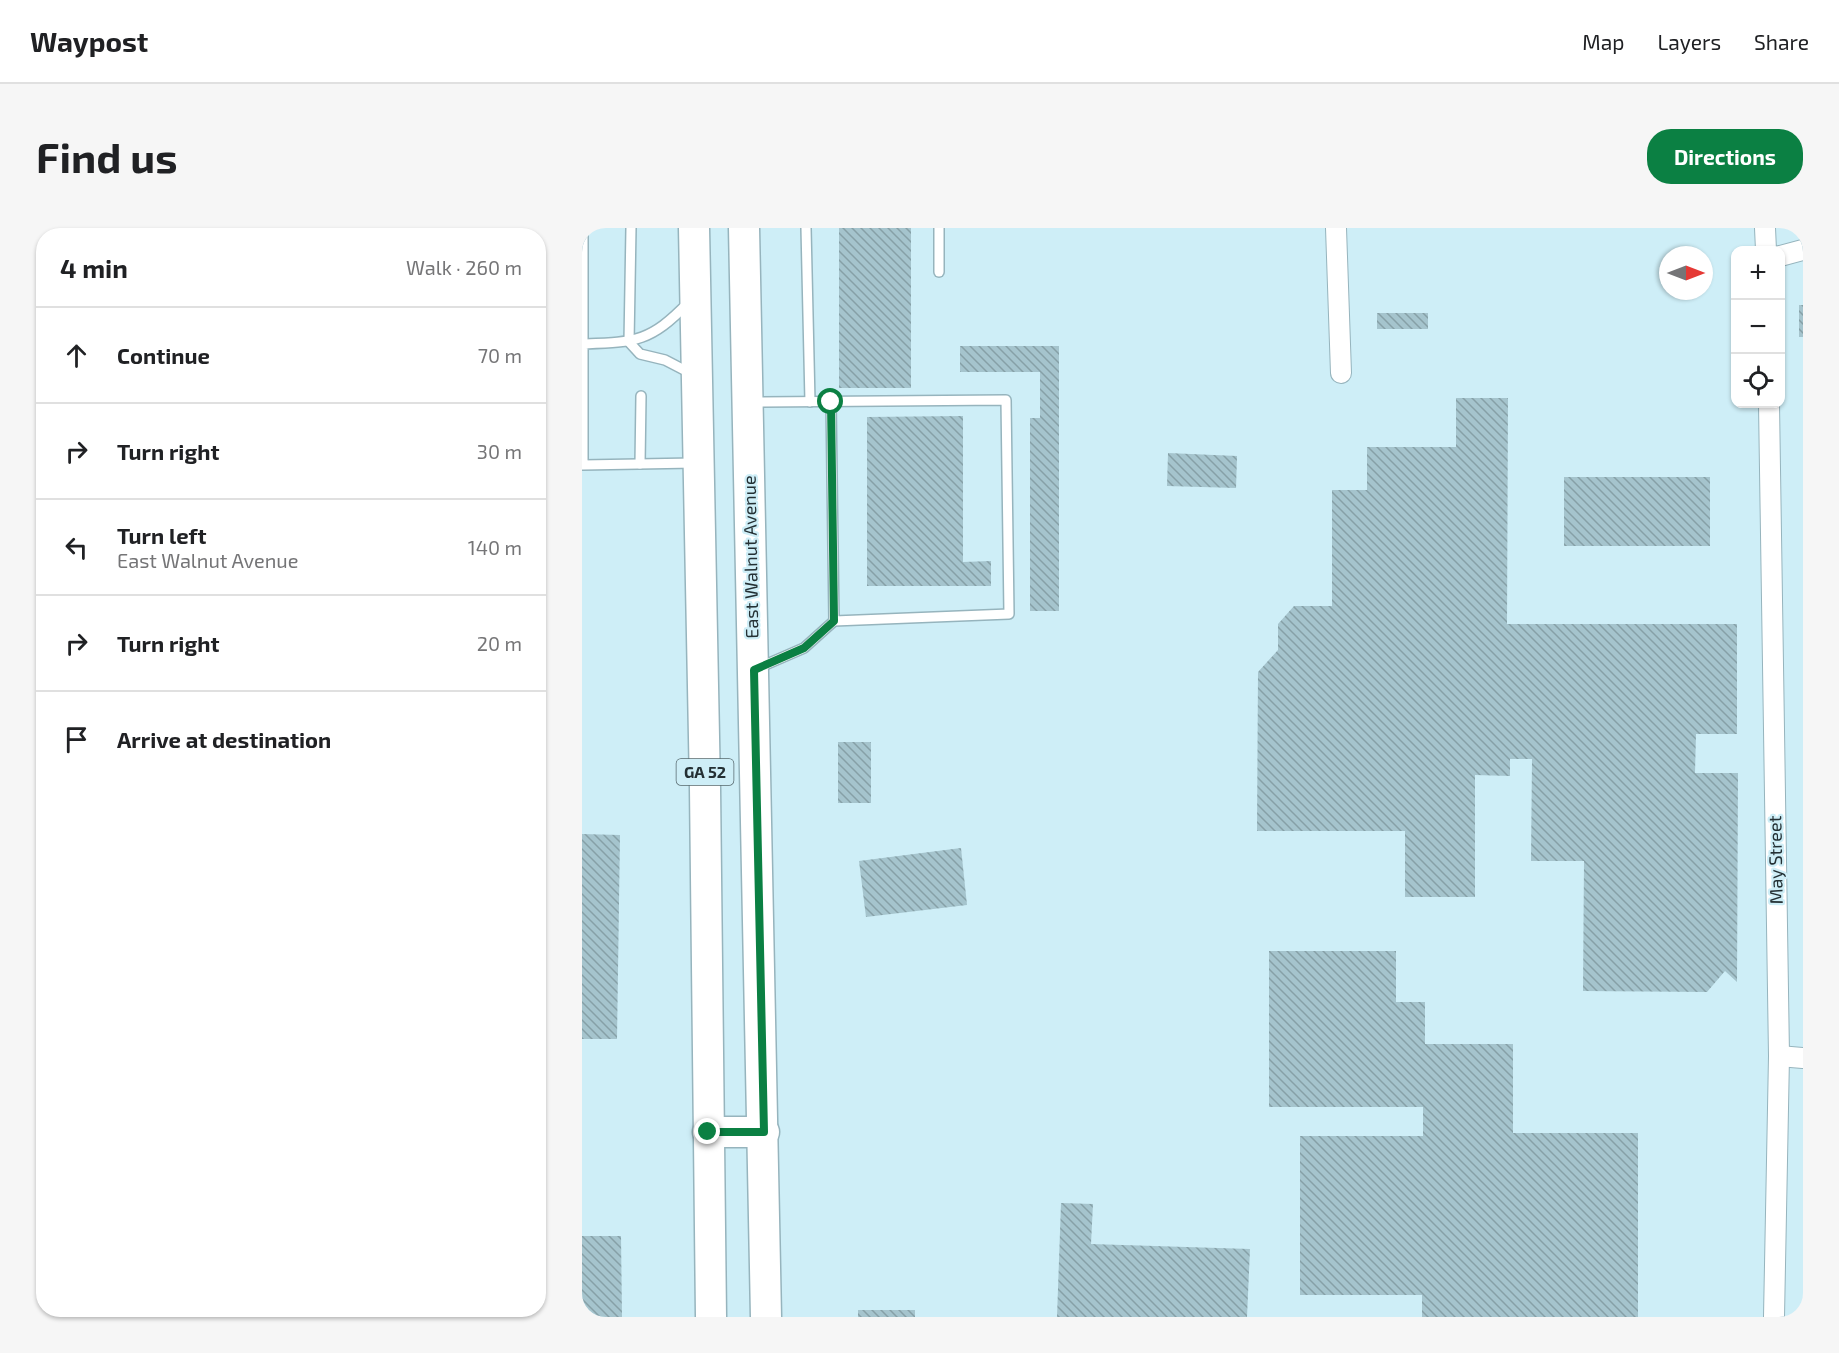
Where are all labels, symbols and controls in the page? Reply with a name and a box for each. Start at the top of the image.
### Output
text: Waypost [30,24,148,58]
text: Map [1582,29,1624,54]
text: Layers [1657,29,1721,54]
text: Share [1754,29,1809,54]
button: Directions [1647,129,1803,184]
text: Find us [36,131,178,181]
north arrow [1659,246,1713,300]
map controls [1731,246,1785,408]
button: + [1731,246,1785,300]
text: 4 min [60,252,128,283]
text: Walk · 260 m [406,255,522,279]
button: − [1731,300,1785,354]
icon: ahead [60,339,93,372]
text: Continue [117,342,210,368]
text: 70 m [478,343,522,367]
button: locate [1731,354,1785,408]
route start [817,388,843,414]
icon: right [60,435,93,468]
text: Turn right [117,438,219,464]
text: 30 m [477,439,522,463]
street label: East Walnut Avenue [738,475,762,639]
text: Turn left [117,522,206,548]
icon: left [60,531,93,564]
text: 140 m [468,535,522,559]
text: East Walnut Avenue [117,548,298,572]
icon: right [60,627,93,660]
text: Turn right [117,630,219,656]
text: 20 m [477,631,522,655]
icon: arrive [60,723,93,756]
text: Arrive at destination [117,726,331,752]
road number: GA 52 [676,759,734,785]
street label: May Street [1763,815,1787,905]
route end [694,1118,720,1144]

